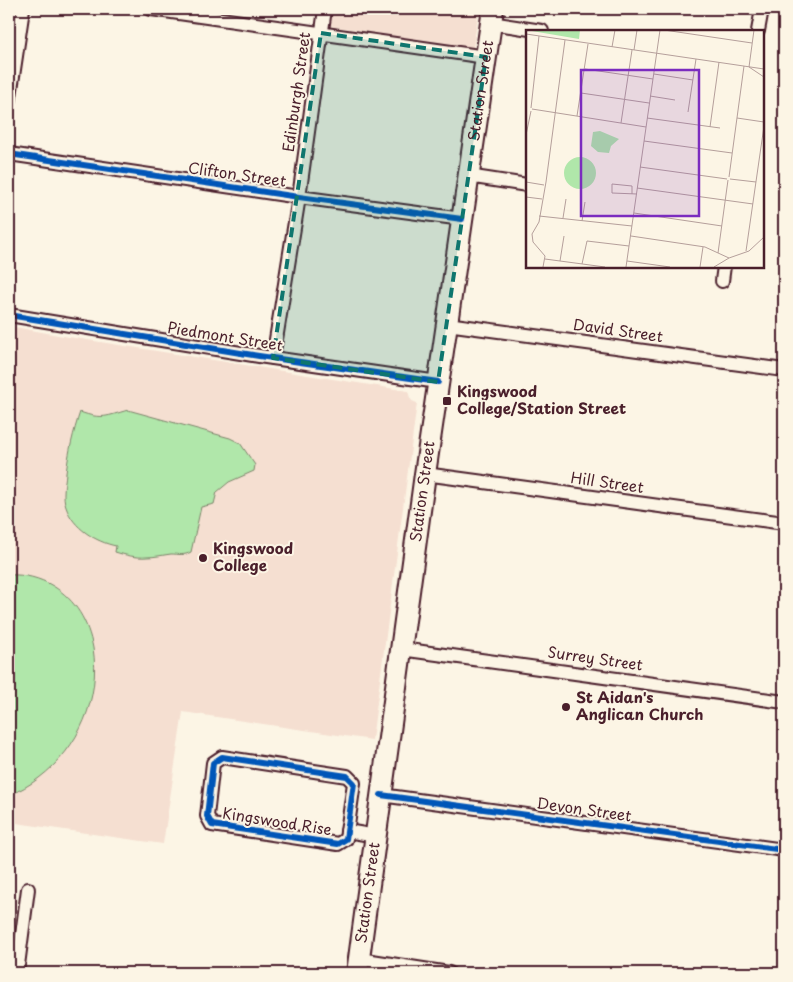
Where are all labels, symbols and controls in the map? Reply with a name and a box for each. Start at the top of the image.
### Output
street label: Edinburgh Street [276,30,315,153]
inset map [526,30,763,268]
street label: Station Street [461,39,498,142]
street label: Clifton Street [187,155,288,192]
street label: David Street [572,312,665,347]
street label: Piedmont Street [166,315,285,356]
place label: Kingswood College/Station Street [457,379,626,419]
marker: Kingswood College/Station Street [441,395,453,407]
street label: Station Street [403,439,440,543]
street label: Hill Street [569,465,645,498]
place label: Kingswood College [213,536,293,576]
marker: Kingswood College [197,552,209,564]
street label: Surrey Street [546,639,644,676]
place label: St Aidan's Anglican Church [576,685,704,725]
marker: St Aidan's Anglican Church [560,701,572,713]
street label: Devon Street [535,790,633,827]
street label: Kingswood Rise [221,801,334,841]
street label: Station Street [348,841,385,944]

